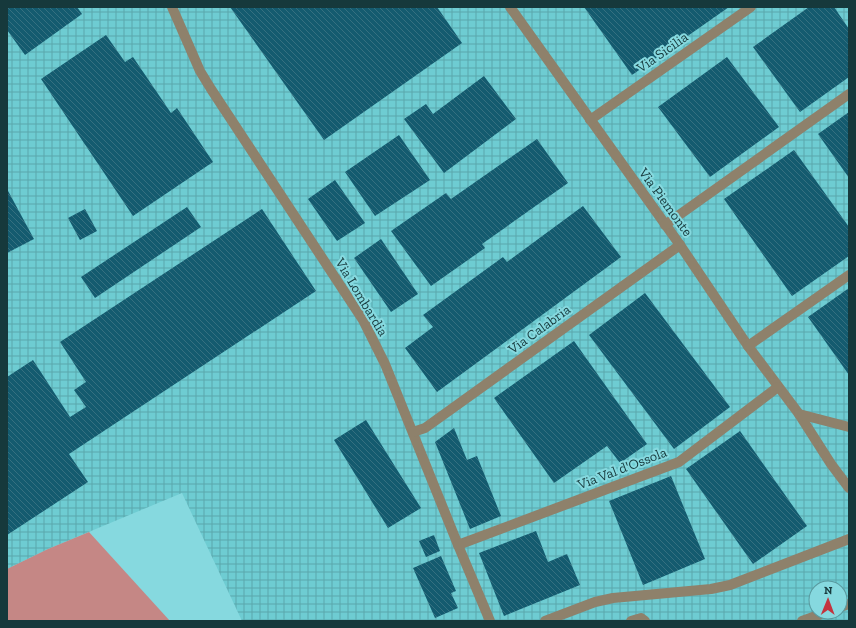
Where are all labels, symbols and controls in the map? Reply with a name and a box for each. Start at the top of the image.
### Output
street label: Via Sicilia [632,28,691,77]
street label: Via Piemonte [635,164,696,240]
street label: Via Lombardia [331,254,392,340]
street label: Via Calabria [504,301,574,358]
street label: Via Val d'Ossola [574,444,670,494]
north arrow [808,580,848,620]
text: N [824,584,833,597]

